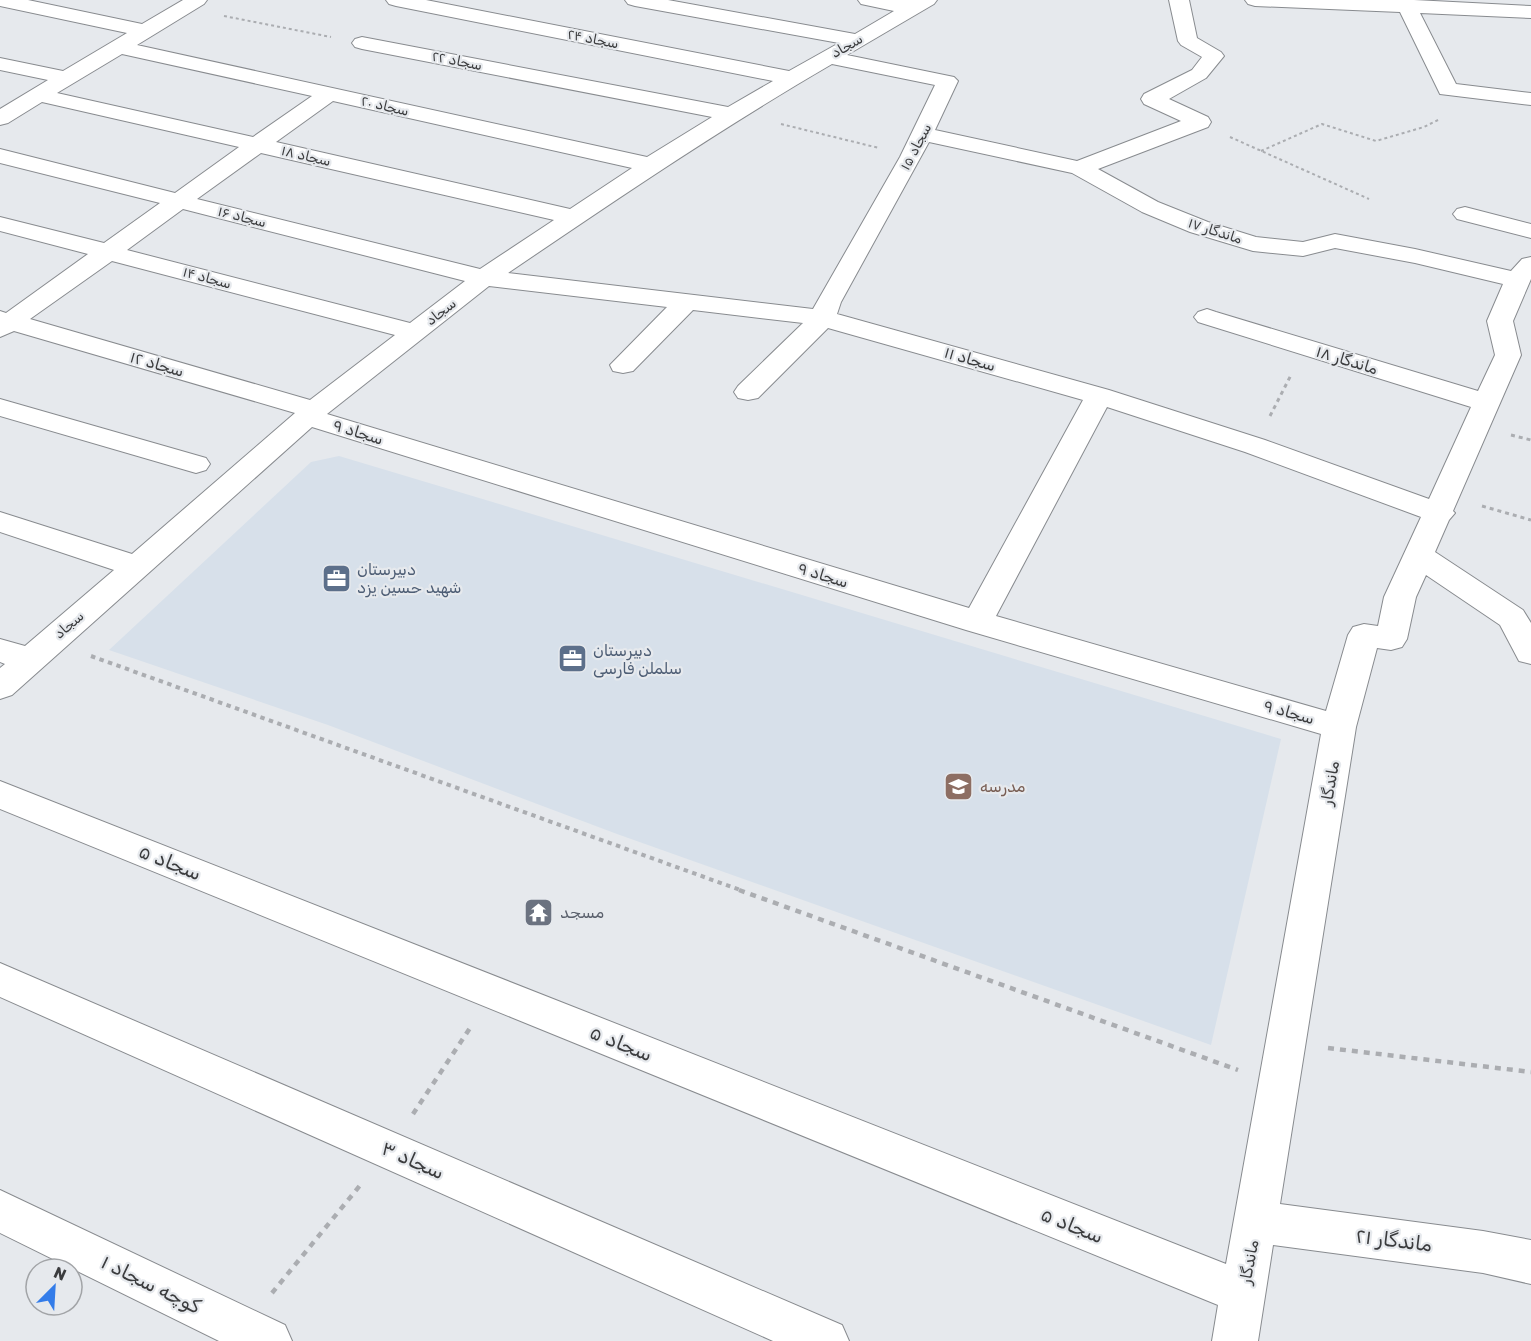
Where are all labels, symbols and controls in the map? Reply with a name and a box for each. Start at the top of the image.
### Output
street label: سجاد ۲۴ [566,26,620,52]
street label: سجاد [828,30,866,62]
street label: سجاد ۲۲ [430,48,484,74]
street label: سجاد ۲۰ [359,92,411,120]
street label: سجاد ۱۵ [897,121,935,173]
street label: سجاد ۱۸ [280,142,332,170]
street label: سجاد ۱۶ [216,203,268,231]
street label: ماندگار ۱۷ [1186,214,1244,248]
street label: سجاد ۱۴ [181,263,233,293]
street label: سجاد [422,295,460,329]
street label: ماندگار ۱۸ [1314,342,1380,379]
street label: سجاد ۱۱ [942,343,998,375]
street label: سجاد ۱۲ [128,347,186,381]
street label: سجاد ۹ [330,415,386,449]
street label: سجاد ۹ [795,558,851,592]
place label: دبیرستان شهید حسین یزد [357,560,462,598]
office icon: دبیرستان شهید حسین یزد [320,562,352,594]
street label: سجاد [51,607,87,643]
place label: دبیرستان سلملن فارسی [593,641,682,679]
office icon: دبیرستان سلملن فارسی [556,643,588,675]
street label: سجاد ۹ [1261,696,1317,728]
street label: ماندگار [1317,759,1344,808]
school or university icon: مدرسه [943,770,975,802]
place label: مدرسه [980,777,1026,797]
street label: سجاد ۵ [135,839,205,885]
temple icon: مسجد [523,896,555,928]
place label: مسجد [560,903,604,922]
street label: سجاد ۵ [586,1020,656,1066]
street label: سجاد ۳ [378,1136,448,1184]
street label: سجاد ۵ [1037,1202,1107,1248]
street label: ماندگار ۲۱ [1354,1223,1434,1257]
street label: ماندگار [1235,1238,1264,1287]
street label: کوچه سجاد ۱ [97,1250,205,1318]
north arrow [24,1257,84,1317]
text: N [51,1263,69,1285]

